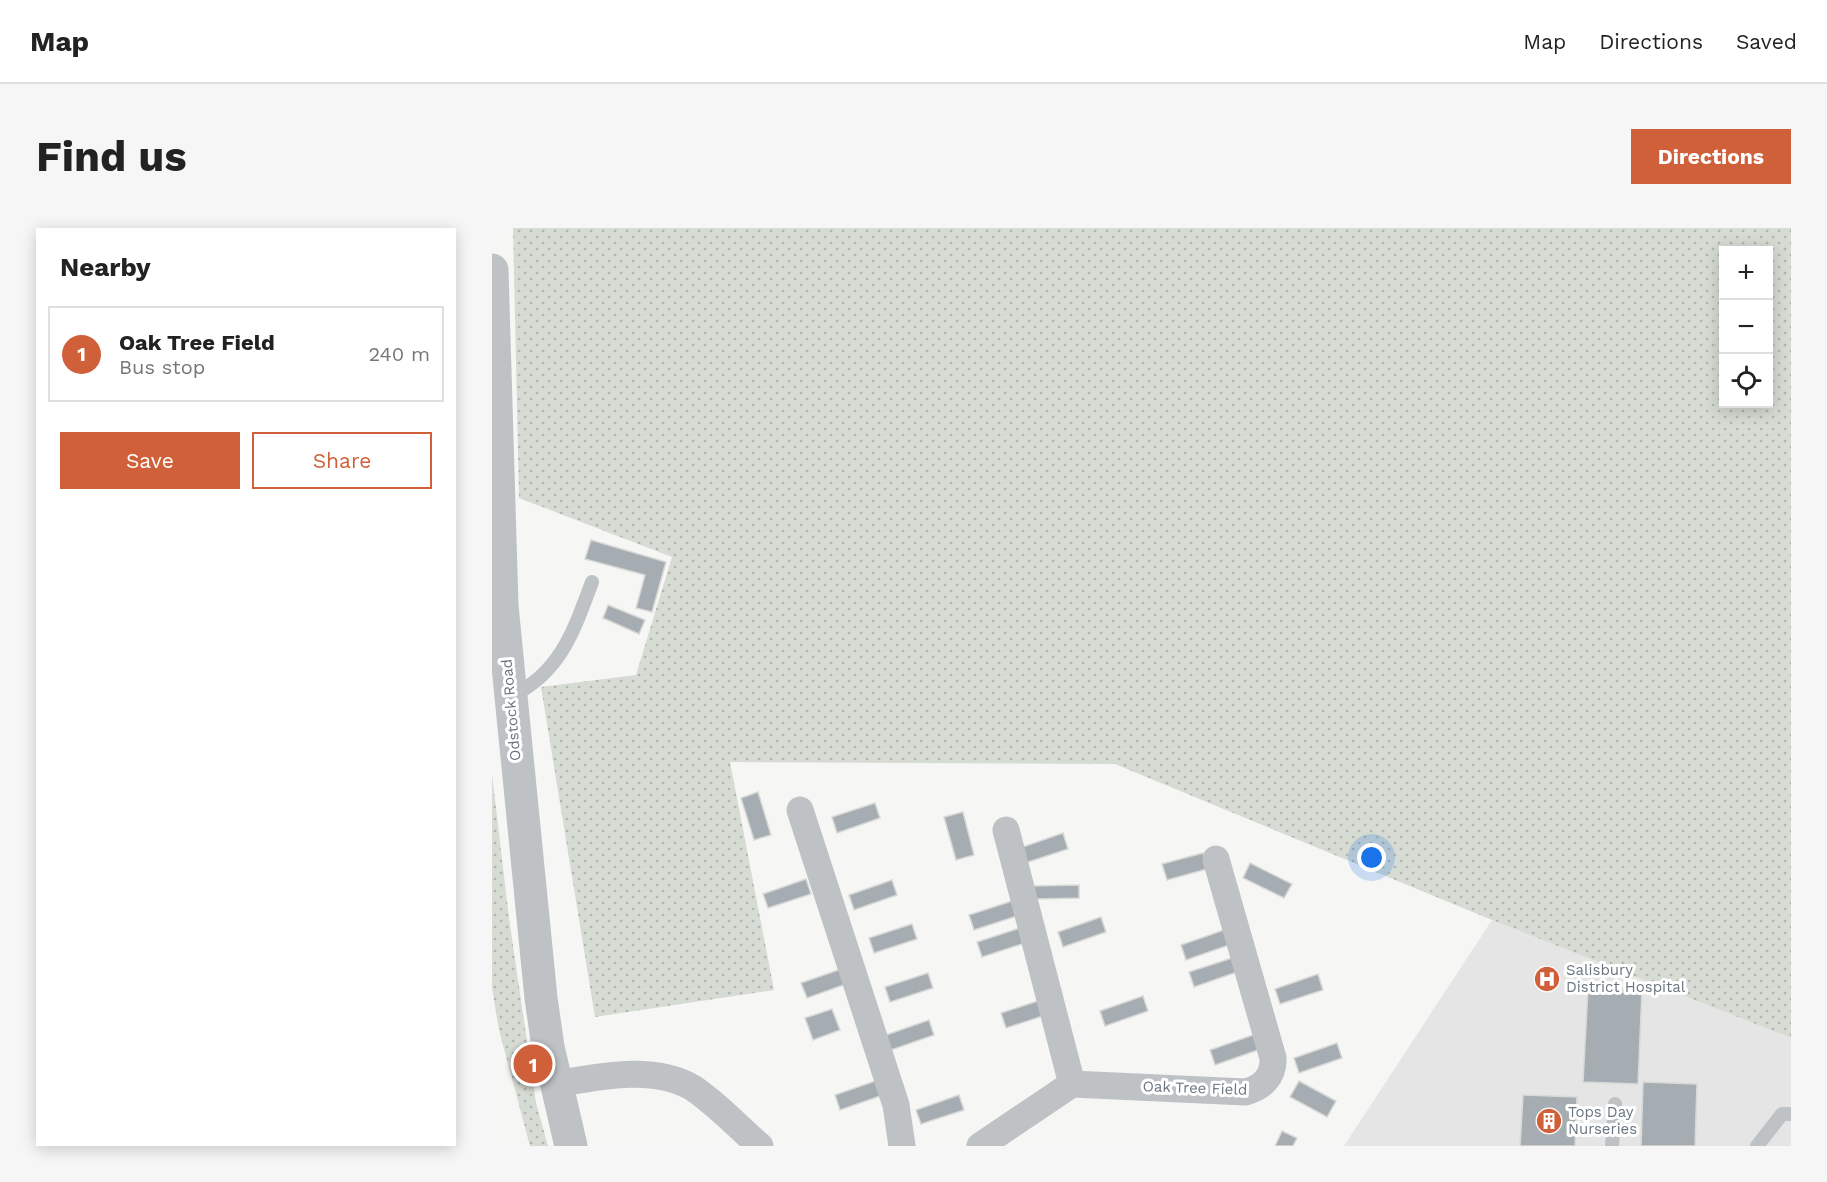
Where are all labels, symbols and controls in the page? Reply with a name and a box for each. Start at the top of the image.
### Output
text: Map [30,25,89,58]
text: Map [1523,29,1566,54]
text: Directions [1599,29,1703,54]
text: Saved [1736,29,1797,54]
button: Directions [1631,129,1791,184]
text: Find us [36,132,187,181]
map controls [1719,246,1773,408]
button: + [1719,246,1773,300]
text: Nearby [60,252,151,282]
button: − [1719,300,1773,354]
text: Oak Tree Field [119,330,275,355]
text: 1 [77,342,86,366]
text: 240 m [368,342,430,366]
button: locate [1719,354,1773,408]
text: Bus stop [119,355,205,379]
button: Save [60,432,240,489]
button: Share [252,432,432,489]
street label: Odstock Road [498,658,524,762]
your location [1357,843,1386,872]
place label: Salisbury District Hospital [1566,961,1686,996]
hospital icon: Salisbury District Hospital [1532,964,1562,994]
pin: 1 [514,1042,552,1086]
street label: Oak Tree Field [1142,1077,1248,1099]
place label: Tops Day Nurseries [1568,1103,1637,1138]
building icon: Tops Day Nurseries [1534,1106,1564,1136]

